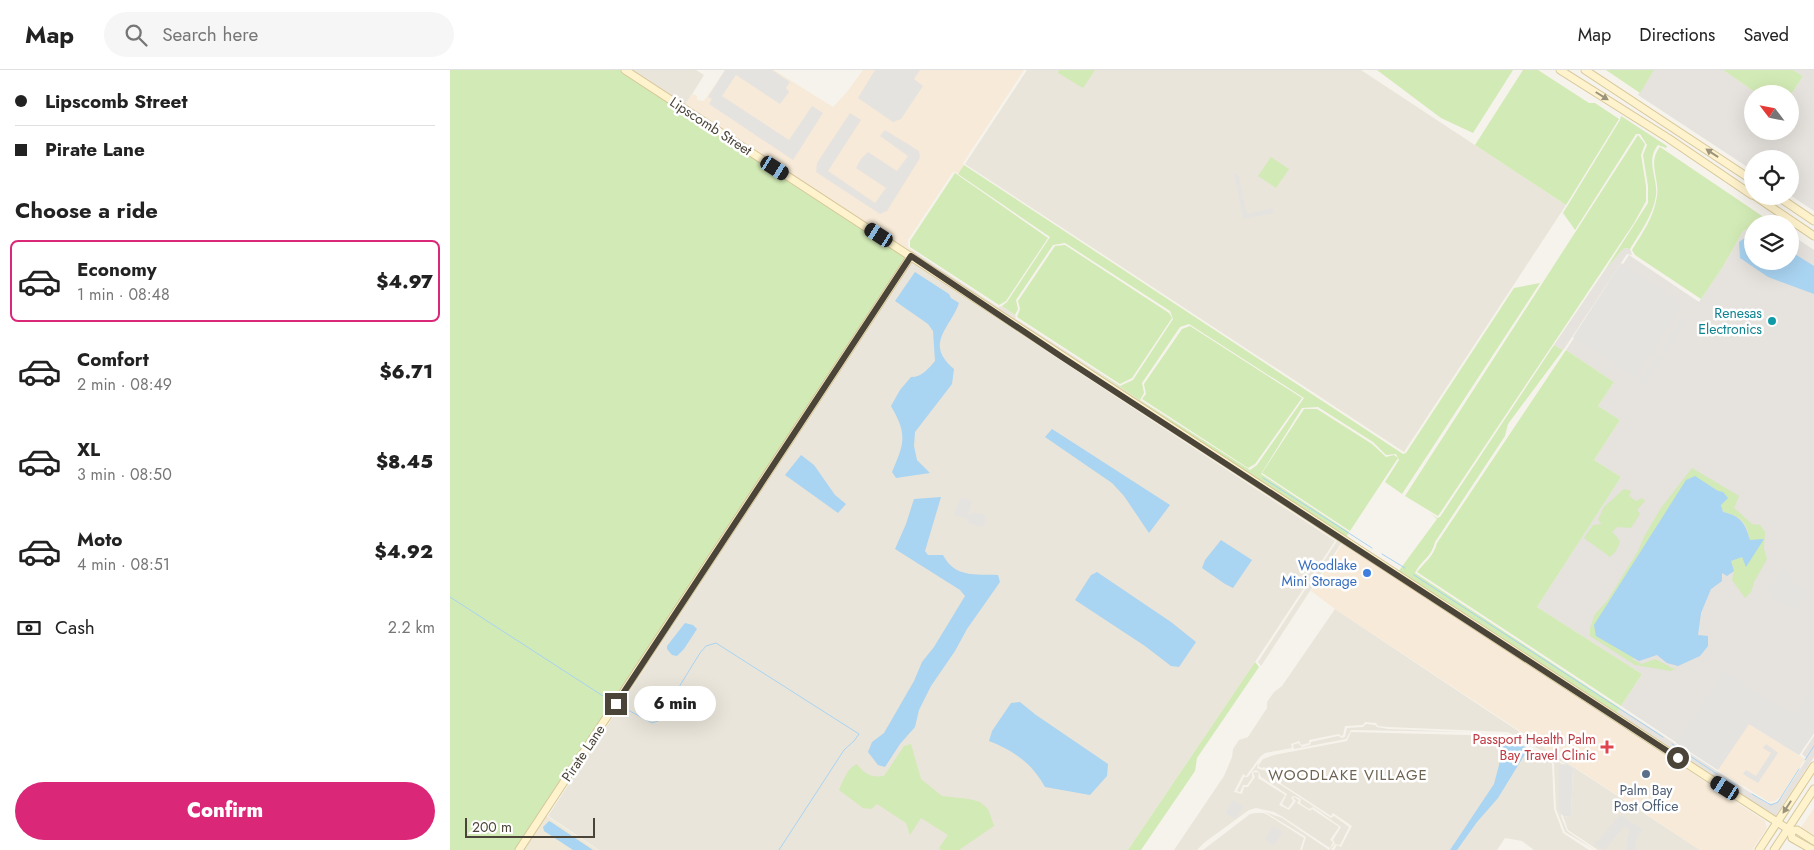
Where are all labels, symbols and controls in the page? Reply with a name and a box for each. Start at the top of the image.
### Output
search box [104,12,454,57]
text: Map [25,17,74,52]
icon: search [122,21,150,49]
text: Search here [162,21,258,48]
text: Map [1578,22,1611,48]
text: Directions [1639,22,1715,48]
text: Saved [1743,22,1789,48]
north arrow [1744,85,1799,140]
map controls [1744,85,1799,270]
text: Lipscomb Street [45,88,188,115]
one-way arrow [1595,91,1608,101]
street label: Lipscomb Street [666,92,757,160]
text: Pirate Lane [45,136,145,163]
one-way arrow [1705,148,1719,158]
button: locate [1744,150,1799,205]
car [758,154,791,182]
text: Choose a ride [15,194,158,226]
button: layers [1744,215,1799,270]
car [862,221,895,249]
text: Economy [77,256,157,283]
icon: car [17,259,62,304]
text: $4.97 [376,268,433,295]
text: 1 min · 08:48 [77,283,170,306]
place label: Renesas Electronics [1698,303,1762,339]
marker: Renesas Electronics [1766,315,1778,327]
text: Comfort [77,346,149,373]
icon: car [17,349,62,394]
text: $6.71 [380,358,433,385]
text: 2 min · 08:49 [77,373,172,396]
text: XL [77,436,100,463]
icon: car [17,439,62,484]
text: $8.45 [376,448,433,475]
text: 3 min · 08:50 [77,463,172,486]
text: Moto [77,526,122,553]
icon: car [17,529,62,574]
text: $4.92 [375,538,433,565]
text: 4 min · 08:51 [77,553,170,576]
place label: Woodlake Mini Storage [1281,555,1357,591]
marker: Woodlake Mini Storage [1361,567,1373,579]
icon: cash [15,614,43,642]
text: Cash [55,614,95,641]
text: 2.2 km [388,616,435,639]
callout: 6 min [634,686,716,722]
text: 6 min [653,692,697,715]
route end [605,693,627,715]
street label: Pirate Lane [556,720,610,786]
place label: Passport Health Palm Bay Travel Clinic [1473,729,1596,765]
marker: Passport Health Palm Bay Travel Clinic [1600,740,1614,754]
route start [1667,747,1689,769]
district label: WOODLAKE VILLAGE [1268,764,1428,786]
marker: Palm Bay Post Office [1640,768,1652,780]
car [1708,774,1741,802]
place label: Palm Bay Post Office [1614,780,1678,816]
button: Confirm [15,782,435,840]
one-way arrow [1783,800,1792,813]
scale bar [465,815,595,838]
text: 200 m [472,817,512,837]

